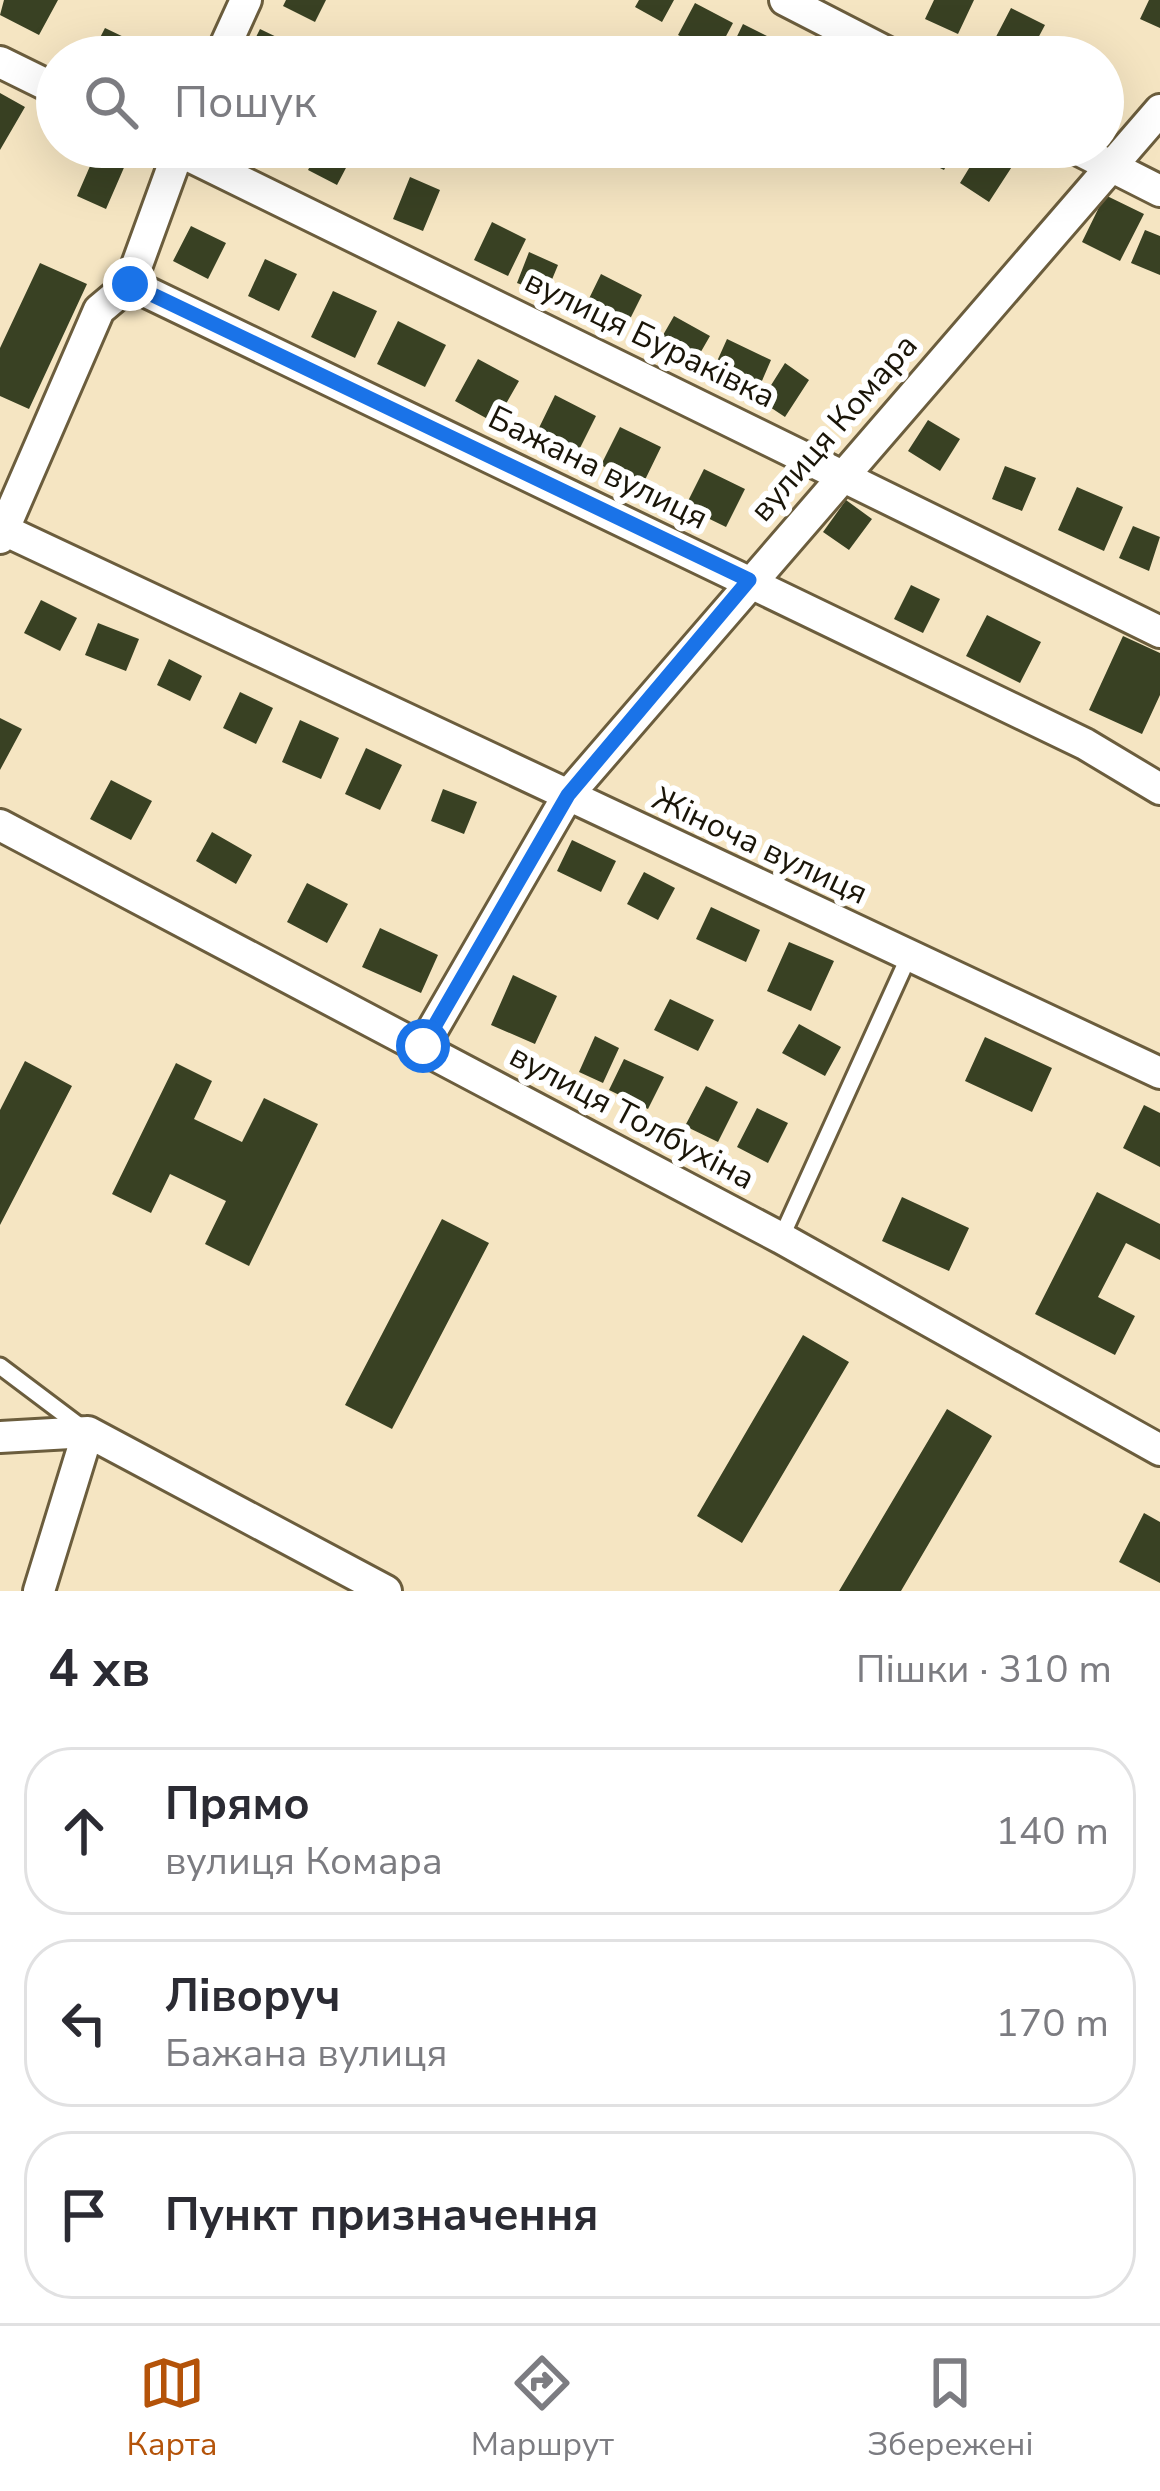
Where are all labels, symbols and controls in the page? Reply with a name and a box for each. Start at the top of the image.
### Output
search box [36,36,1124,168]
icon: search [78,69,144,135]
text: Пошук [174,72,317,133]
route end [103,257,157,311]
street label: вулиця Бураківка [517,259,783,419]
street label: вулиця Комара [740,325,928,531]
street label: Бажана вулиця [481,395,715,541]
street label: Жіноча вулиця [645,776,875,916]
route start [396,1019,450,1073]
street label: вулиця Толбухіна [502,1033,762,1201]
text: 4 хв [48,1634,150,1704]
text: Пішки · 310 m [856,1643,1112,1696]
text: Прямо [165,1774,310,1835]
icon: ahead [51,1798,117,1864]
text: 140 m [995,1805,1109,1858]
text: вулиця Комара [165,1835,443,1888]
text: Ліворуч [165,1966,340,2027]
icon: left [51,1990,117,2056]
text: 170 m [995,1997,1109,2050]
text: Бажана вулиця [165,2027,447,2080]
icon: arrive [51,2182,117,2248]
text: Пункт призначення [165,2185,599,2246]
tab: Карта [127,2350,218,2467]
tab: Маршрут [471,2350,614,2467]
tab: Збережені [867,2350,1033,2467]

